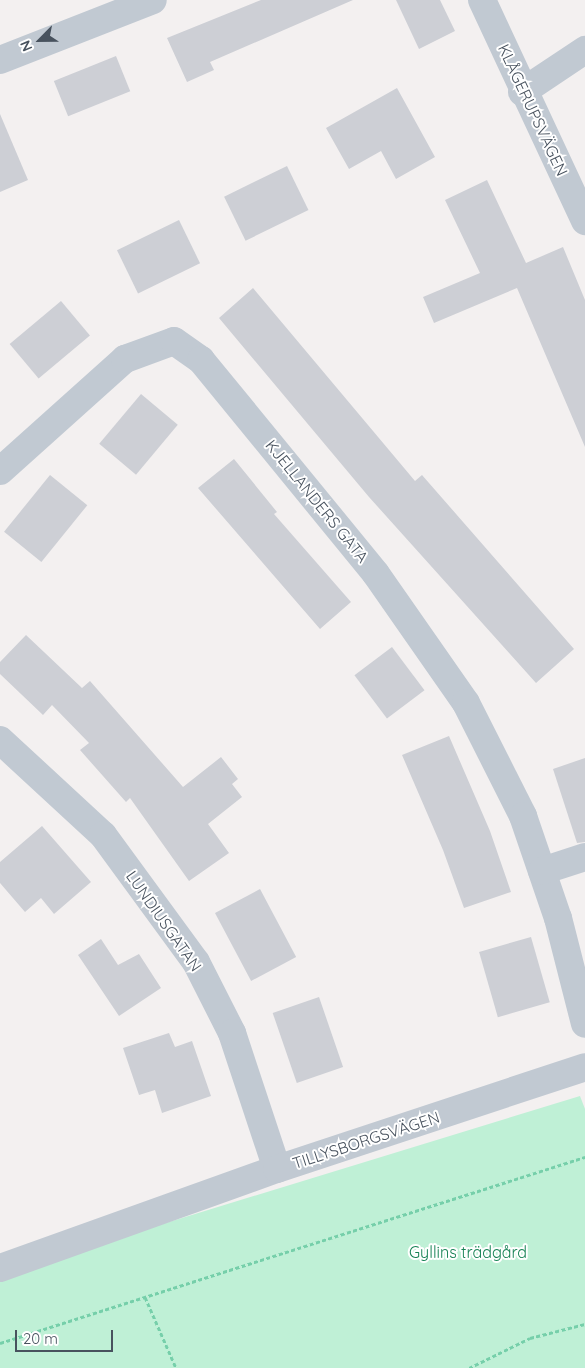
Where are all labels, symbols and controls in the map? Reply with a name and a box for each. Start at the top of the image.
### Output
north arrow [15,15,65,65]
text: N [16,38,36,54]
street label: KLÅGERUPSVÄGEN [494,41,572,179]
street label: KJELLANDERS GATA [262,436,372,566]
street label: LUNDIUSGATAN [122,867,206,975]
street label: TILLYSBORGSVÄGEN [290,1107,442,1173]
park label: Gyllins trädgård [409,1242,527,1262]
scale bar [18,1320,115,1352]
text: 20 m [23,1329,58,1348]

